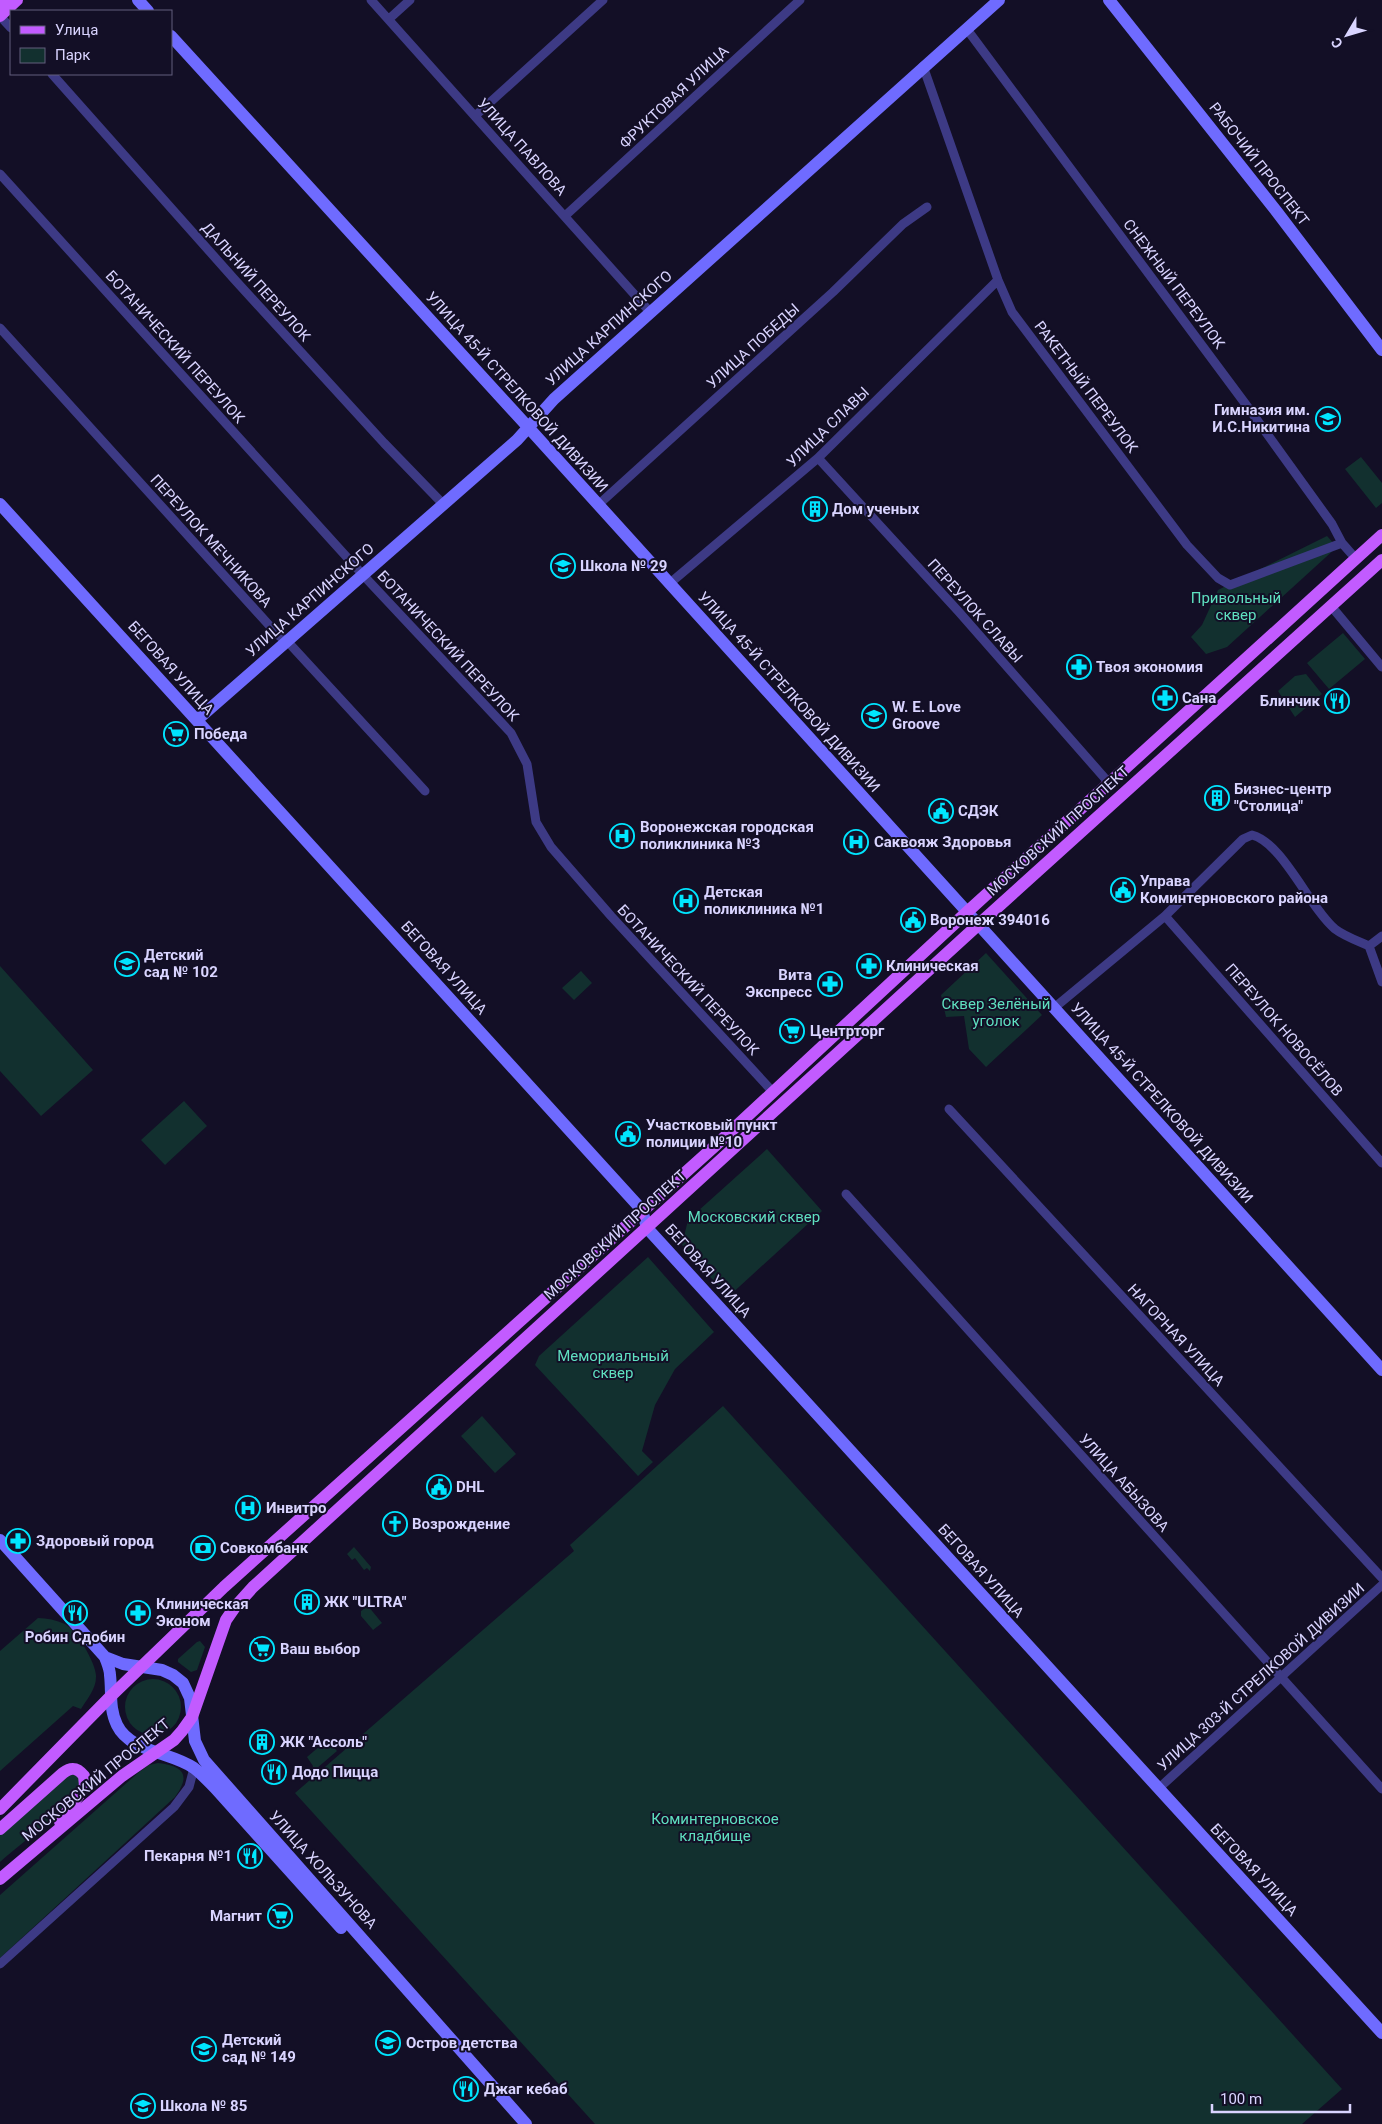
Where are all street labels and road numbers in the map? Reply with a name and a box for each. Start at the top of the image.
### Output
street label: ФРУКТОВАЯ УЛИЦА [616,42,733,152]
street label: УЛИЦА ПАВЛОВА [474,95,571,200]
street label: РАБОЧИЙ ПРОСПЕКТ [1205,99,1313,229]
street label: СНЕЖНЫЙ ПЕРЕУЛОК [1119,216,1229,353]
street label: ДАЛЬНИЙ ПЕРЕУЛОК [198,219,314,346]
street label: БОТАНИЧЕСКИЙ ПЕРЕУЛОК [102,267,249,427]
street label: УЛИЦА КАРПИНСКОГО [542,267,676,389]
street label: УЛИЦА 45-Й СТРЕЛКОВОЙ ДИВИЗИИ [422,288,612,496]
street label: УЛИЦА ПОБЕДЫ [703,300,803,392]
street label: РАКЕТНЫЙ ПЕРЕУЛОК [1031,318,1142,457]
street label: УЛИЦА СЛАВЫ [783,383,873,471]
street label: ПЕРЕУЛОК МЕЧНИКОВА [147,471,276,611]
street label: УЛИЦА КАРПИНСКОГО [242,540,378,660]
street label: ПЕРЕУЛОК СЛАВЫ [924,555,1026,667]
street label: БОТАНИЧЕСКИЙ ПЕРЕУЛОК [374,567,523,725]
street label: УЛИЦА 45-Й СТРЕЛКОВОЙ ДИВИЗИИ [694,588,884,796]
street label: БЕГОВАЯ УЛИЦА [124,617,218,719]
street label: МОСКОВСКИЙ ПРОСПЕКТ [983,762,1133,900]
street label: БОТАНИЧЕСКИЙ ПЕРЕУЛОК [614,901,763,1059]
street label: БЕГОВАЯ УЛИЦА [397,917,491,1019]
street label: ПЕРЕУЛОК НОВОСЁЛОВ [1222,960,1346,1100]
street label: УЛИЦА 45-Й СТРЕЛКОВОЙ ДИВИЗИИ [1067,999,1257,1207]
street label: МОСКОВСКИЙ ПРОСПЕКТ [540,1166,690,1304]
street label: БЕГОВАЯ УЛИЦА [661,1220,755,1322]
street label: НАГОРНАЯ УЛИЦА [1124,1280,1228,1390]
street label: УЛИЦА АБЫЗОВА [1075,1430,1173,1536]
street label: БЕГОВАЯ УЛИЦА [934,1520,1028,1622]
street label: УЛИЦА 303-Й СТРЕЛКОВОЙ ДИВИЗИИ [1154,1579,1368,1775]
street label: МОСКОВСКИЙ ПРОСПЕКТ [19,1715,174,1845]
street label: УЛИЦА ХОЛЬЗУНОВА [265,1807,381,1933]
street label: БЕГОВАЯ УЛИЦА [1207,1820,1302,1920]

